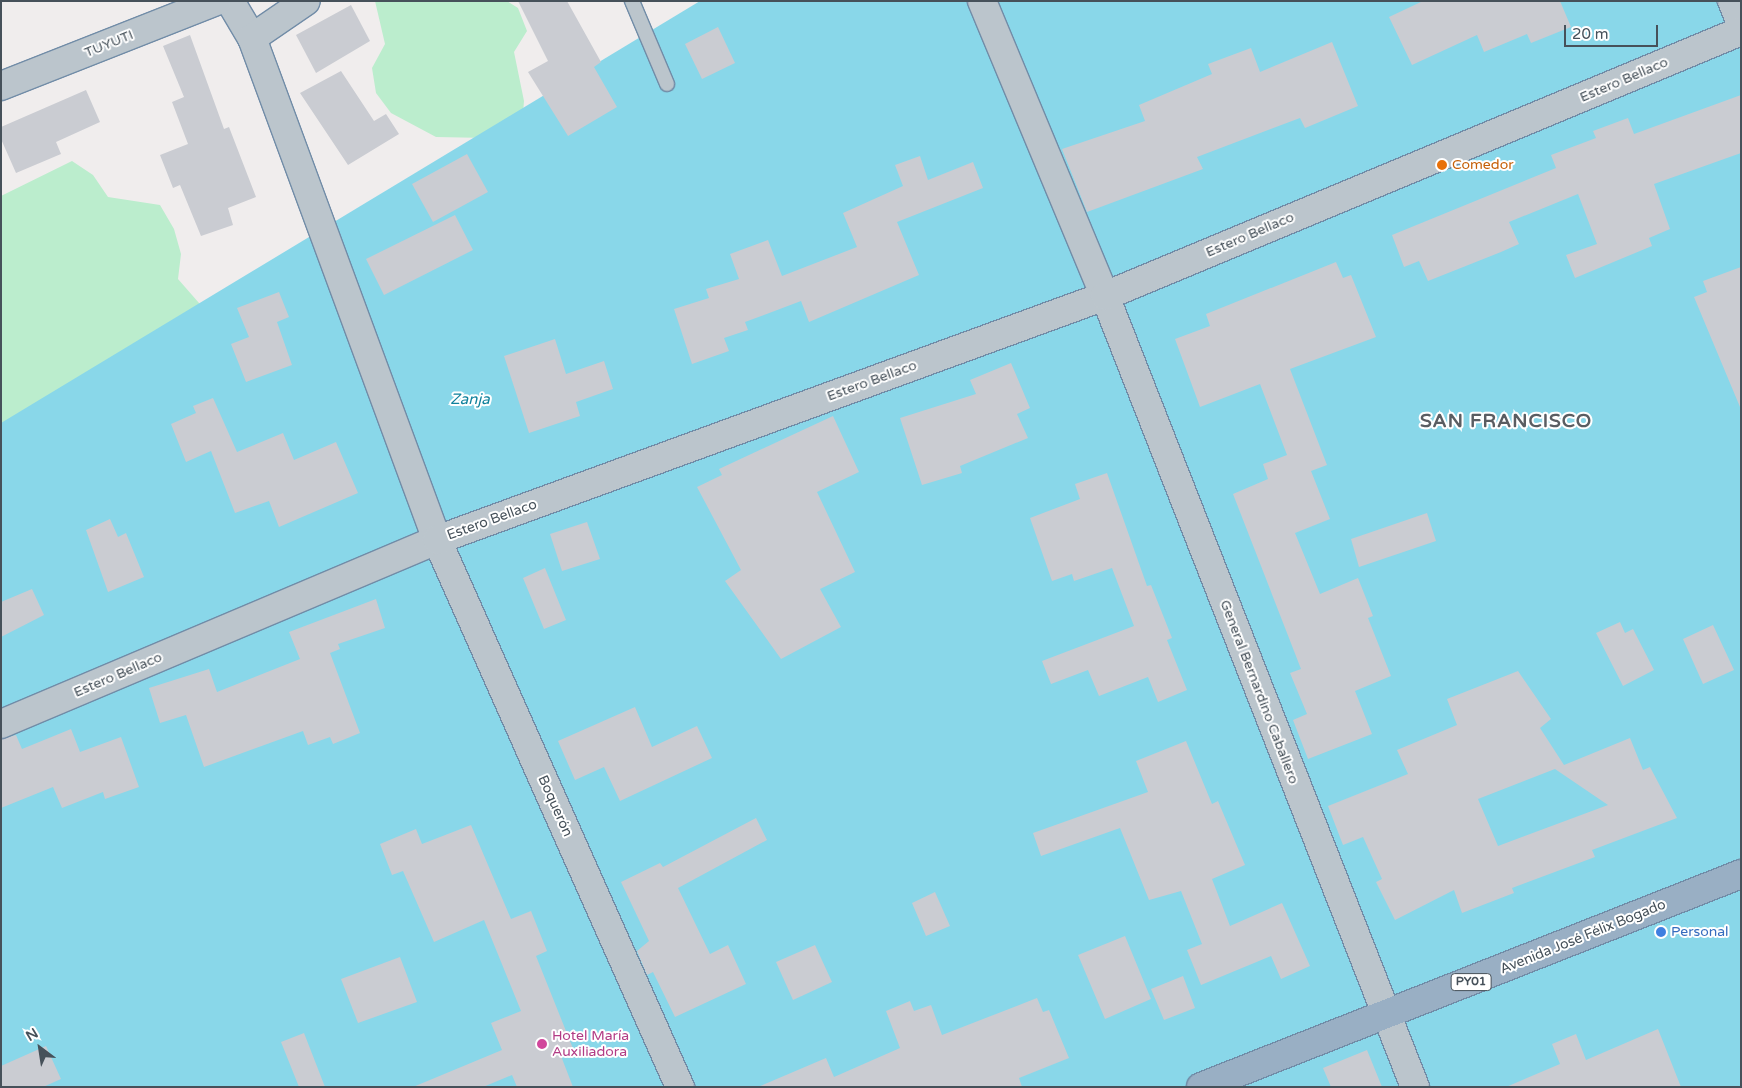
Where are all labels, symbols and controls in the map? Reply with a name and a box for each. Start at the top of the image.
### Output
scale bar [1567,15,1661,47]
text: 20 m [1572,25,1609,43]
street label: TUYUTI [82,27,136,61]
street label: Estero Bellaco [1577,54,1671,106]
place label: Comedor [1452,157,1514,173]
marker: Comedor [1436,159,1448,171]
street label: Estero Bellaco [1203,209,1297,261]
street label: Estero Bellaco [825,357,919,405]
water label: Zanja [450,391,490,409]
district label: SAN FRANCISCO [1418,411,1594,433]
street label: Estero Bellaco [445,496,539,544]
street label: General Bernardino Caballero [1216,598,1302,786]
street label: Estero Bellaco [71,649,165,701]
street label: Boquerón [534,773,576,839]
street label: Avenida José Félix Bogado [1498,896,1668,978]
place label: Personal [1671,924,1729,940]
marker: Personal [1655,926,1667,938]
road number: PY01 [1450,972,1492,992]
north arrow [15,1023,65,1073]
text: N [23,1025,41,1045]
place label: Hotel María Auxiliadora [552,1028,629,1060]
marker: Hotel María Auxiliadora [536,1038,548,1050]

